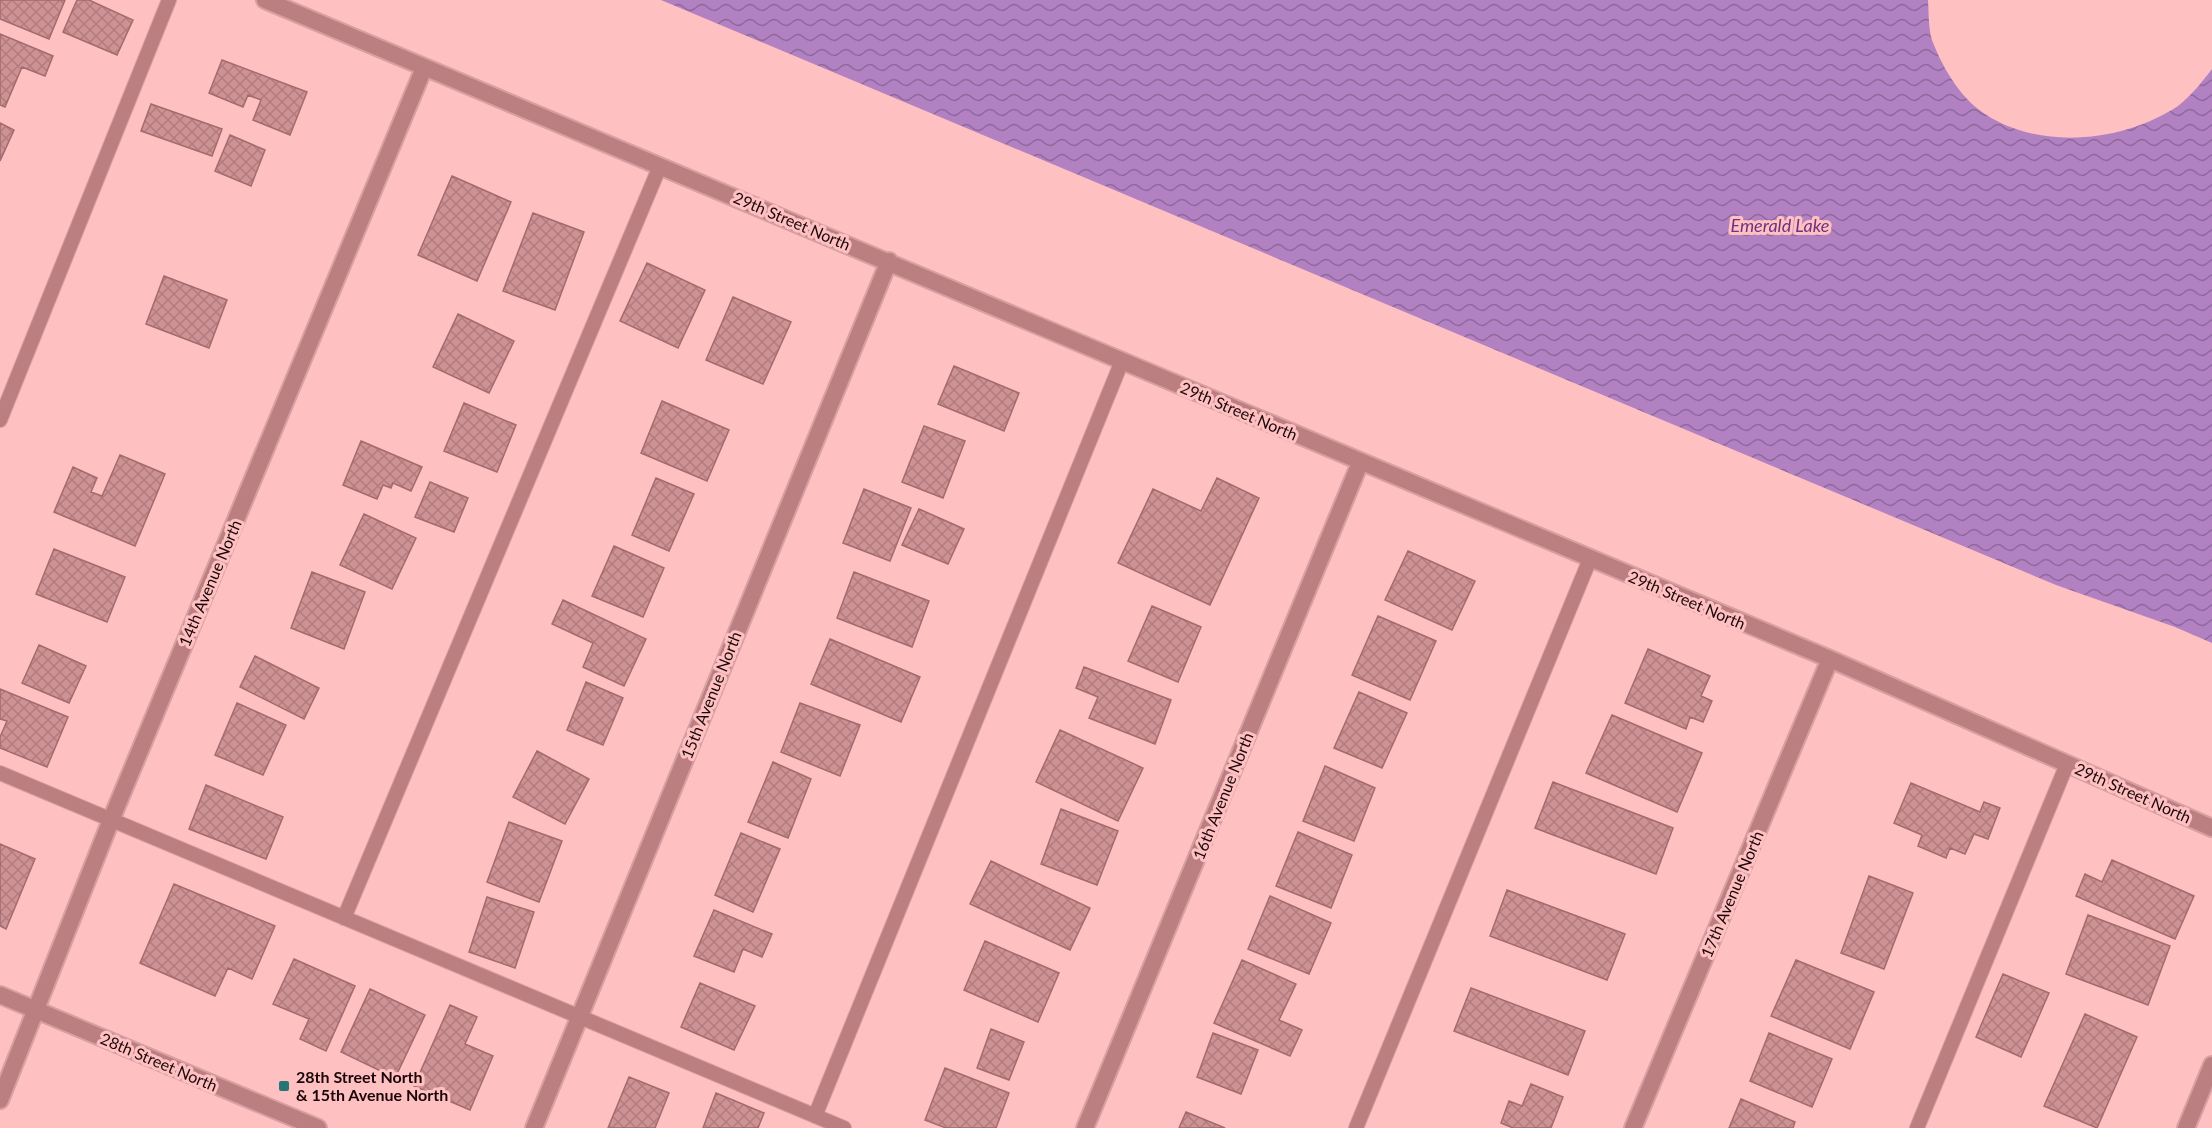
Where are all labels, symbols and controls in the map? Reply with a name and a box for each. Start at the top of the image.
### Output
street label: 29th Street North [731,187,853,254]
water label: Emerald Lake [1731,214,1829,236]
street label: 29th Street North [1178,377,1300,444]
street label: 14th Avenue North [174,517,245,649]
street label: 29th Street North [1626,566,1748,633]
street label: 15th Avenue North [676,628,745,761]
street label: 16th Avenue North [1188,729,1257,862]
street label: 29th Street North [2072,758,2194,827]
street label: 17th Avenue North [1696,828,1767,960]
street label: 28th Street North [98,1028,220,1095]
place label: 28th Street North & 15th Avenue North [296,1067,448,1104]
marker: 28th Street North & 15th Avenue North [277,1079,291,1093]

